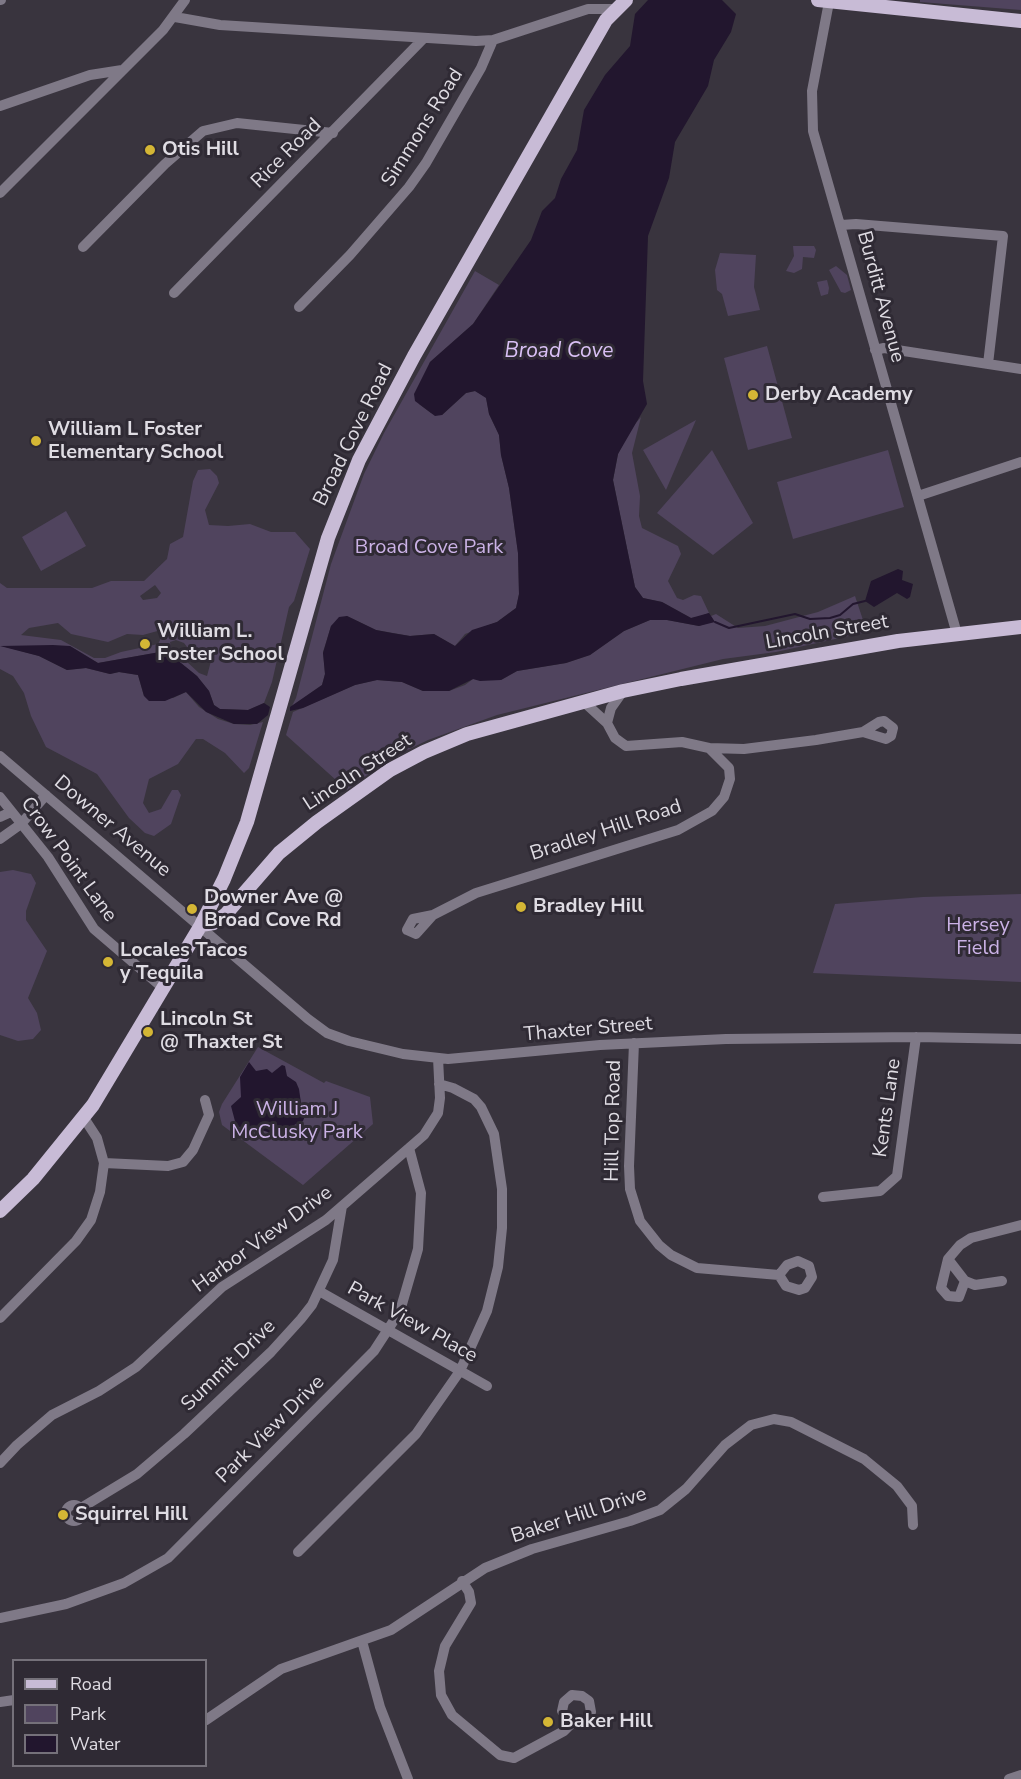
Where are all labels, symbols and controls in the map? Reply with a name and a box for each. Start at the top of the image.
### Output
street label: Simmons Road [377,64,469,192]
street label: Rice Road [247,114,327,194]
place label: Otis Hill [162,138,239,162]
marker: Otis Hill [143,143,157,157]
street label: Burditt Avenue [851,229,909,365]
water label: Broad Cove [505,339,613,365]
street label: Broad Cove Road [309,360,399,510]
place label: Derby Academy [765,383,913,407]
marker: Derby Academy [746,388,760,402]
place label: William L Foster Elementary School [48,418,223,465]
marker: William L Foster Elementary School [29,434,43,448]
park label: Broad Cove Park [355,536,503,560]
street label: Lincoln Street [764,610,890,656]
place label: William L. Foster School [157,620,284,667]
marker: William L. Foster School [138,637,152,651]
street label: Lincoln Street [299,729,417,817]
street label: Downer Avenue [49,771,175,883]
street label: Crow Point Lane [15,793,121,927]
street label: Bradley Hill Road [527,795,685,867]
place label: Downer Ave @ Broad Cove Rd [204,886,343,933]
place label: Bradley Hill [533,895,644,919]
marker: Bradley Hill [514,900,528,914]
marker: Downer Ave @ Broad Cove Rd [185,902,199,916]
park label: Hersey Field [946,914,1010,961]
place label: Locales Tacos y Tequila [120,939,248,986]
marker: Locales Tacos y Tequila [101,955,115,969]
place label: Lincoln St @ Thaxter St [160,1008,282,1055]
street label: Thaxter Street [523,1012,653,1048]
marker: Lincoln St @ Thaxter St [141,1025,155,1039]
street label: Kents Lane [869,1057,907,1159]
street label: Hill Top Road [601,1060,627,1182]
park label: William J McClusky Park [231,1098,363,1145]
street label: Harbor View Drive [189,1181,337,1299]
street label: Park View Place [343,1277,481,1369]
street label: Summit Drive [177,1315,281,1417]
street label: Park View Drive [212,1371,330,1489]
street label: Baker Hill Drive [508,1483,650,1549]
place label: Squirrel Hill [75,1503,188,1527]
marker: Squirrel Hill [56,1508,70,1522]
legend [12,1659,207,1767]
text: Road [70,1672,112,1696]
text: Park [70,1702,106,1726]
place label: Baker Hill [560,1710,653,1734]
marker: Baker Hill [541,1715,555,1729]
text: Water [70,1732,121,1756]

